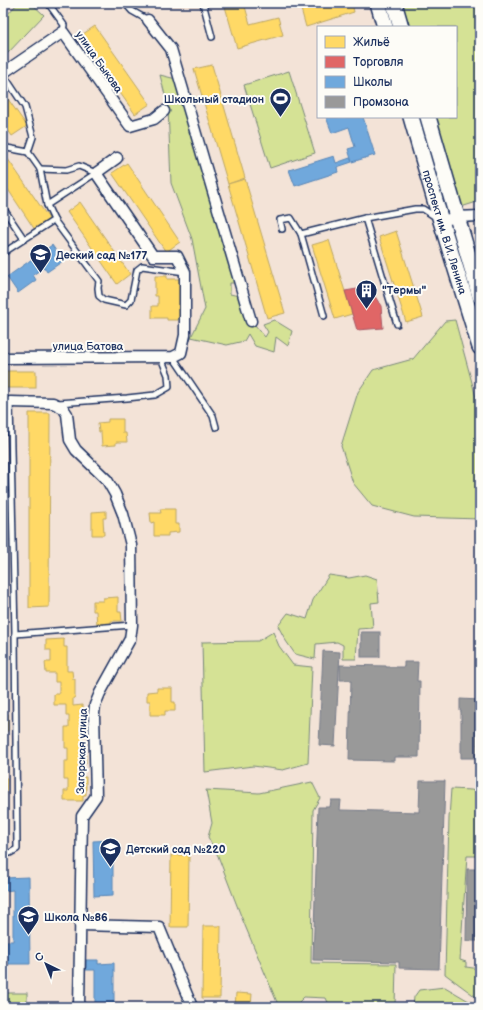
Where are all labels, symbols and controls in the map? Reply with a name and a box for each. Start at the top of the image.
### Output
legend [317,26,457,118]
street label: улица Быкова [73,29,125,96]
text: Жильё [353,35,390,50]
text: Торговля [353,55,404,70]
text: Школы [353,75,392,90]
sports icon: Школьный стадион [267,86,293,119]
place label: Школьный стадион [164,93,264,106]
text: Промзона [353,95,409,110]
street label: проспект им. В.И. Ленина [420,168,470,296]
school or university icon: Деский сад №177 [28,242,54,275]
place label: Деский сад №177 [56,249,147,262]
building icon: "Термы" [353,277,379,310]
place label: "Термы" [382,284,426,297]
street label: улица Батова [53,340,124,353]
street label: Загорская улица [74,707,90,794]
school or university icon: Детский сад №220 [98,836,124,869]
place label: Детский сад №220 [126,843,226,856]
school or university icon: Школа №86 [15,904,41,937]
place label: Школа №86 [44,911,108,924]
north arrow [26,944,66,984]
text: С [32,949,47,964]

